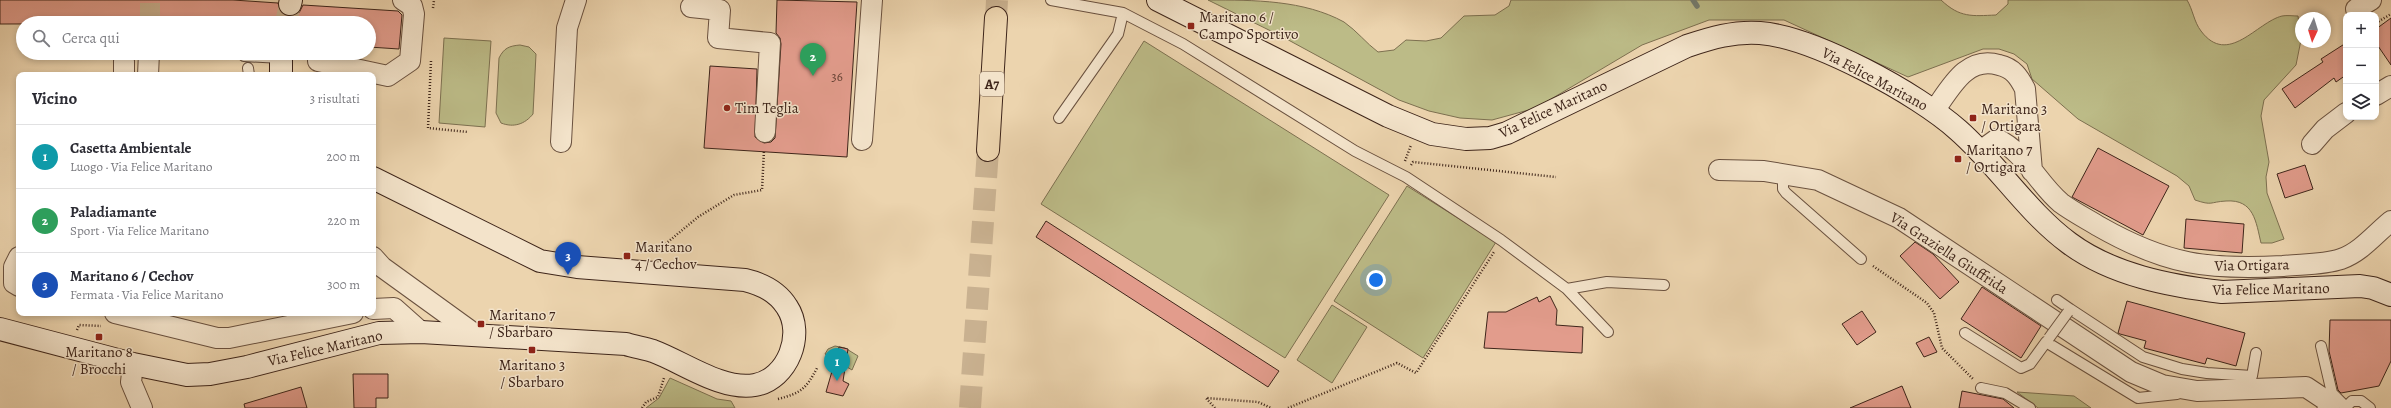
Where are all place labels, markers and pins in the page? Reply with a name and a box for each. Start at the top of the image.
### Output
place label: Maritano 6 / Campo Sportivo [1199,7,1298,44]
marker: Maritano 6 / Campo Sportivo [1186,21,1196,31]
pin: 2 [800,43,826,76]
place label: Tim Teglia [735,98,799,118]
place label: Maritano 3 / Ortigara [1981,99,2047,136]
marker: Tim Teglia [722,103,732,113]
marker: Maritano 3 / Ortigara [1968,113,1978,123]
place label: Maritano 7 / Ortigara [1966,140,2033,177]
marker: Maritano 7 / Ortigara [1953,154,1963,164]
place label: Maritano 4 / Cechov [635,237,697,274]
pin: 3 [555,242,581,275]
marker: Maritano 4 / Cechov [622,251,632,261]
place label: Maritano 7 / Sbarbaro [489,305,556,342]
marker: Maritano 7 / Sbarbaro [476,319,486,329]
marker: Maritano 8 / Brocchi [94,332,104,342]
place label: Maritano 8 / Brocchi [65,342,133,379]
marker: Maritano 3 / Sbarbaro [527,345,537,355]
pin: 1 [824,348,850,381]
place label: Maritano 3 / Sbarbaro [499,355,565,392]

